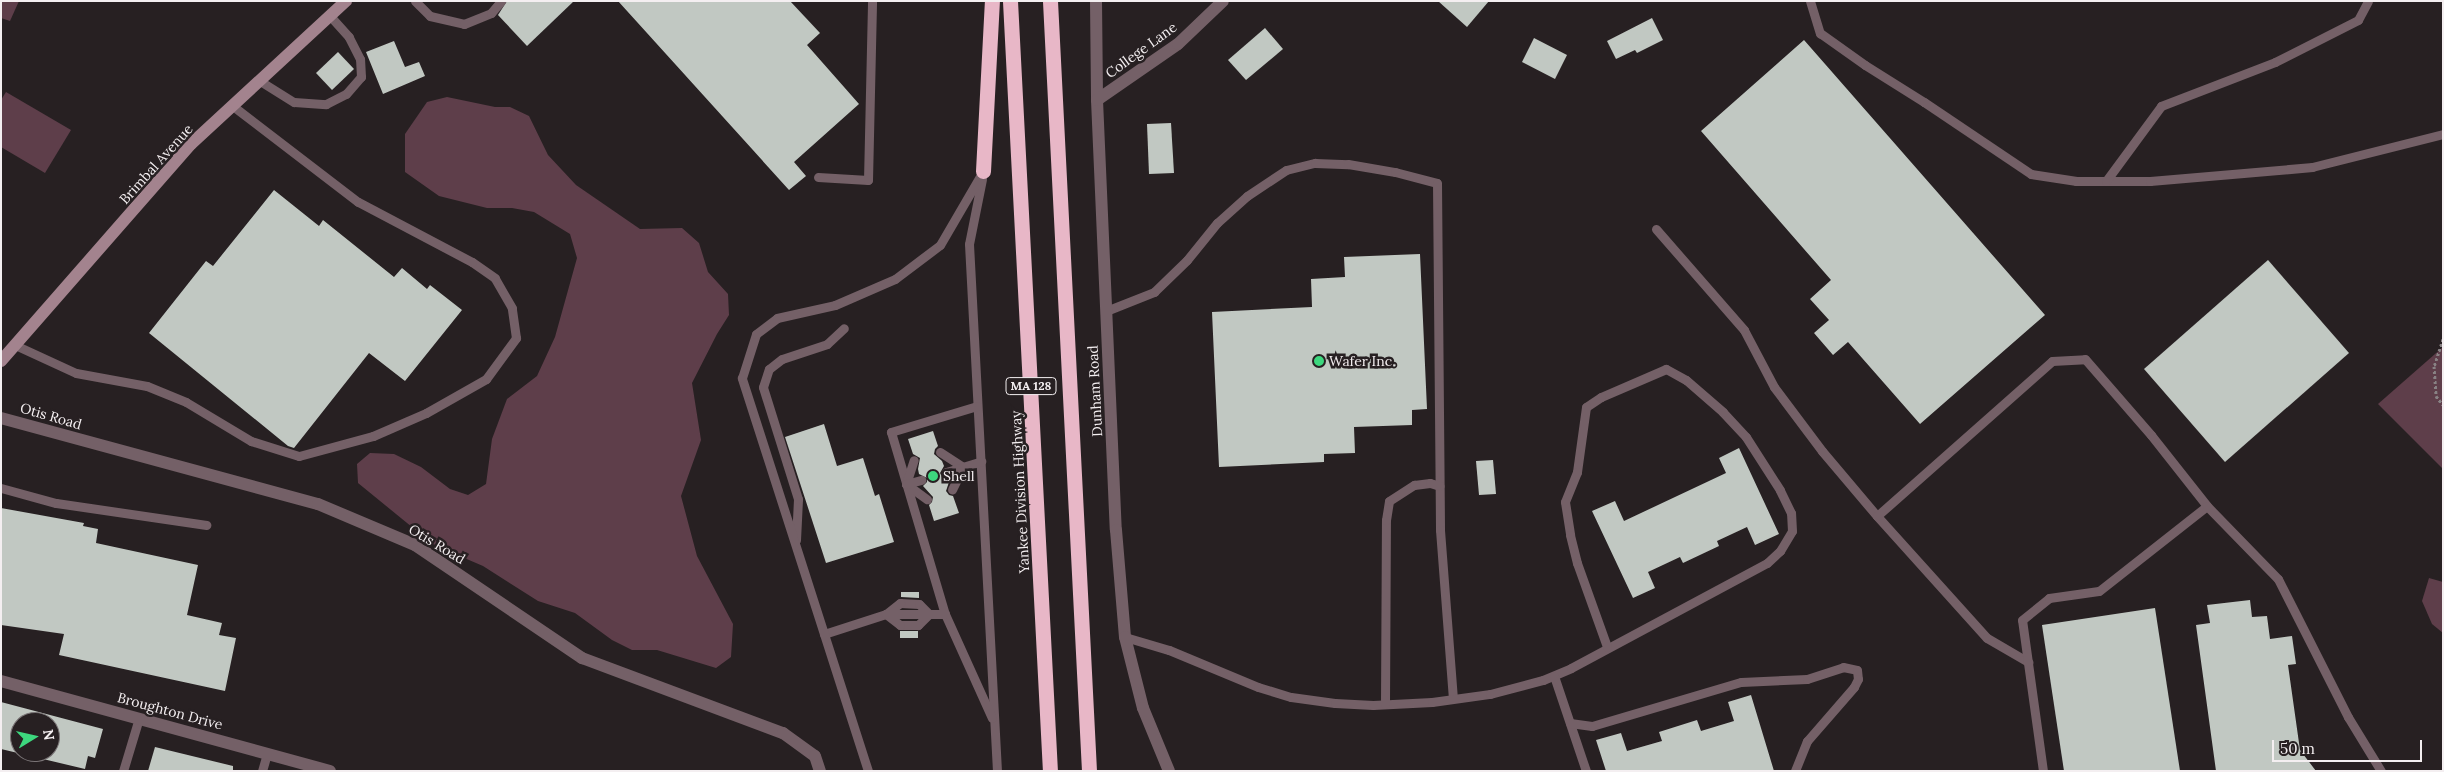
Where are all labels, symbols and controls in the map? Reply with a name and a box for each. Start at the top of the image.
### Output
street label: College Lane [1102,19,1180,81]
street label: Brimbal Avenue [116,121,196,207]
street label: Dunham Road [1084,345,1106,437]
place label: Wafer Inc. [1329,353,1396,369]
marker: Wafer Inc. [1313,355,1325,367]
road number: MA 128 [1005,376,1057,396]
street label: Otis Road [18,399,84,433]
street label: Yankee Division Highway [1007,410,1033,574]
place label: Shell [943,468,975,484]
marker: Shell [927,470,939,482]
street label: Otis Road [406,521,468,567]
street label: Broughton Drive [116,689,224,733]
north arrow [10,712,60,762]
text: N [39,728,59,742]
scale bar [2274,730,2424,762]
text: 50 m [2280,739,2315,758]

